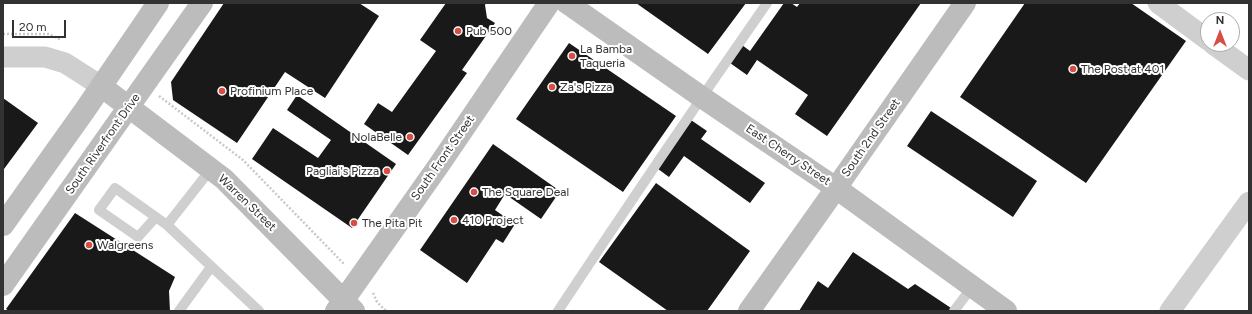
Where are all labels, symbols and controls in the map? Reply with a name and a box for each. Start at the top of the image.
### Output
scale bar [14,12,68,38]
north arrow [1200,12,1240,52]
text: N [1216,14,1224,27]
text: 20 m [19,20,47,34]
place label: Pub 500 [466,24,512,38]
marker: Pub 500 [453,26,463,36]
place label: La Bamba Taqueria [580,42,632,70]
marker: La Bamba Taqueria [567,51,577,61]
place label: The Post at 401 [1081,62,1164,76]
marker: The Post at 401 [1068,64,1078,74]
place label: Za's Pizza [560,80,612,94]
marker: Za's Pizza [547,82,557,92]
place label: Profinium Place [230,84,313,98]
marker: Profinium Place [217,86,227,96]
street label: South Riverfront Drive [63,91,143,197]
street label: South 2nd Street [839,96,903,180]
street label: South Front Street [408,113,478,203]
street label: East Cherry Street [743,121,833,189]
place label: NolaBelle [351,130,402,144]
marker: NolaBelle [405,132,415,142]
place label: Pagliai's Pizza [306,164,379,178]
marker: Pagliai's Pizza [382,166,392,176]
street label: Warren Street [215,172,279,234]
place label: The Square Deal [482,185,569,199]
marker: The Square Deal [469,187,479,197]
place label: 410 Project [462,213,524,227]
marker: 410 Project [449,215,459,225]
place label: The Pita Pit [362,216,422,230]
marker: The Pita Pit [349,218,359,228]
place label: Walgreens [97,238,153,252]
marker: Walgreens [84,240,94,250]

